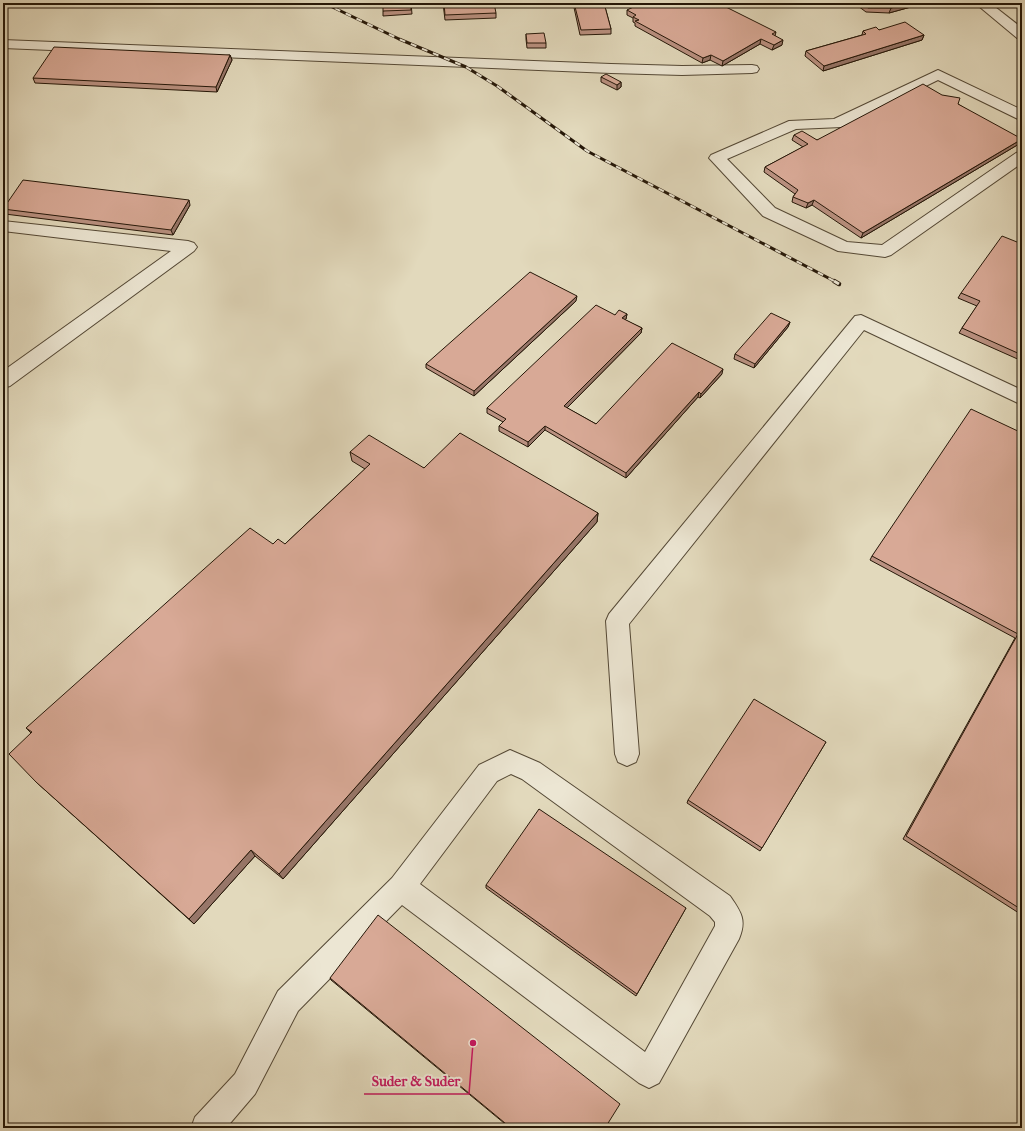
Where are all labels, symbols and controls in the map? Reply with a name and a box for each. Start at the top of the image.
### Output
callout: Suder & Suder [364,1068,469,1094]
text: Suder & Suder [372,1073,461,1090]

